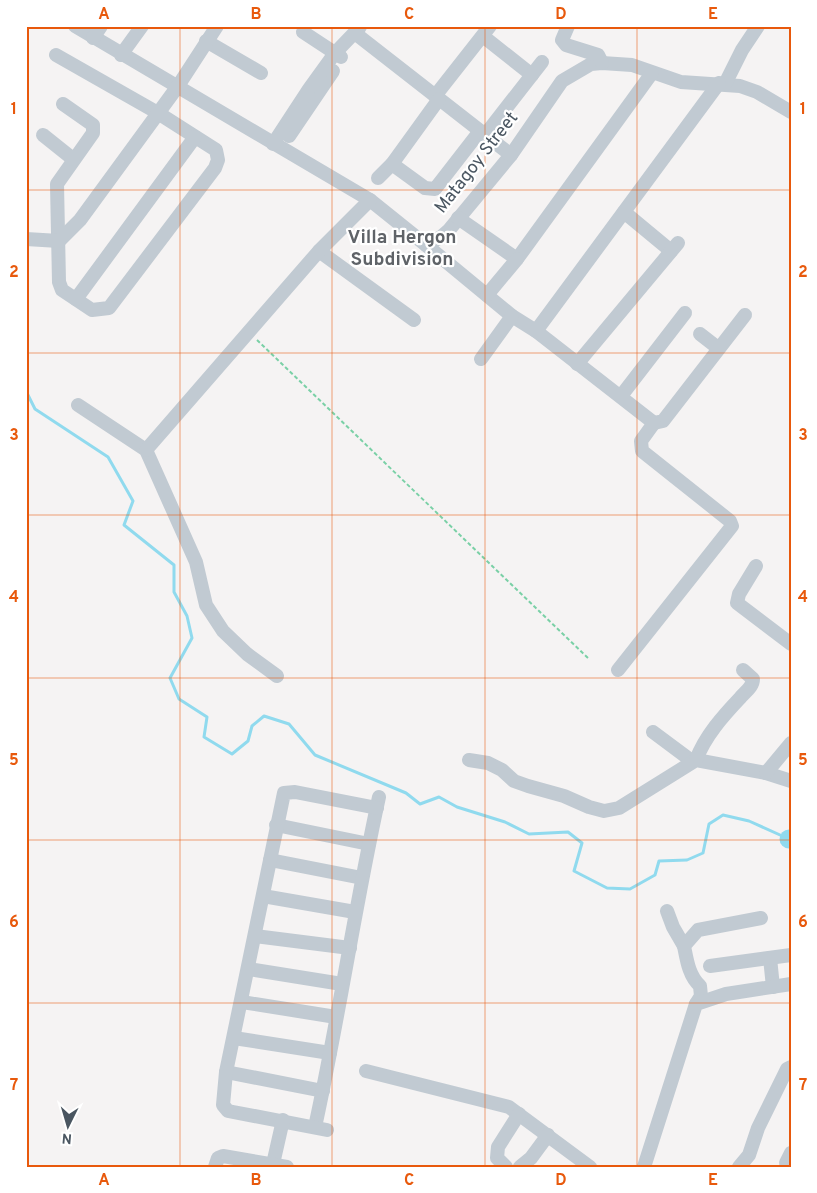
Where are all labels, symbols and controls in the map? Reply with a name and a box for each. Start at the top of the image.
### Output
text: A [98,5,110,25]
text: B [250,5,262,25]
text: C [404,5,414,25]
text: D [555,5,567,25]
text: E [708,5,718,25]
text: 1 [11,100,17,120]
text: 1 [800,100,806,120]
street label: Matagoy Street [430,108,524,218]
district label: Villa Hergon Subdivision [347,226,457,272]
text: 2 [9,263,19,283]
text: 2 [798,263,808,283]
text: 3 [9,426,19,446]
text: 3 [798,426,808,446]
text: 4 [9,588,19,608]
text: 4 [798,588,808,608]
text: 5 [9,751,19,771]
text: 5 [798,751,808,771]
text: 6 [9,913,19,933]
text: 6 [798,913,808,933]
text: 7 [10,1076,18,1096]
text: 7 [799,1076,807,1096]
north arrow [42,1100,92,1150]
text: N [61,1129,73,1146]
text: A [98,1171,110,1191]
text: B [250,1171,262,1191]
text: C [404,1171,414,1191]
text: D [555,1171,567,1191]
text: E [708,1171,718,1191]

